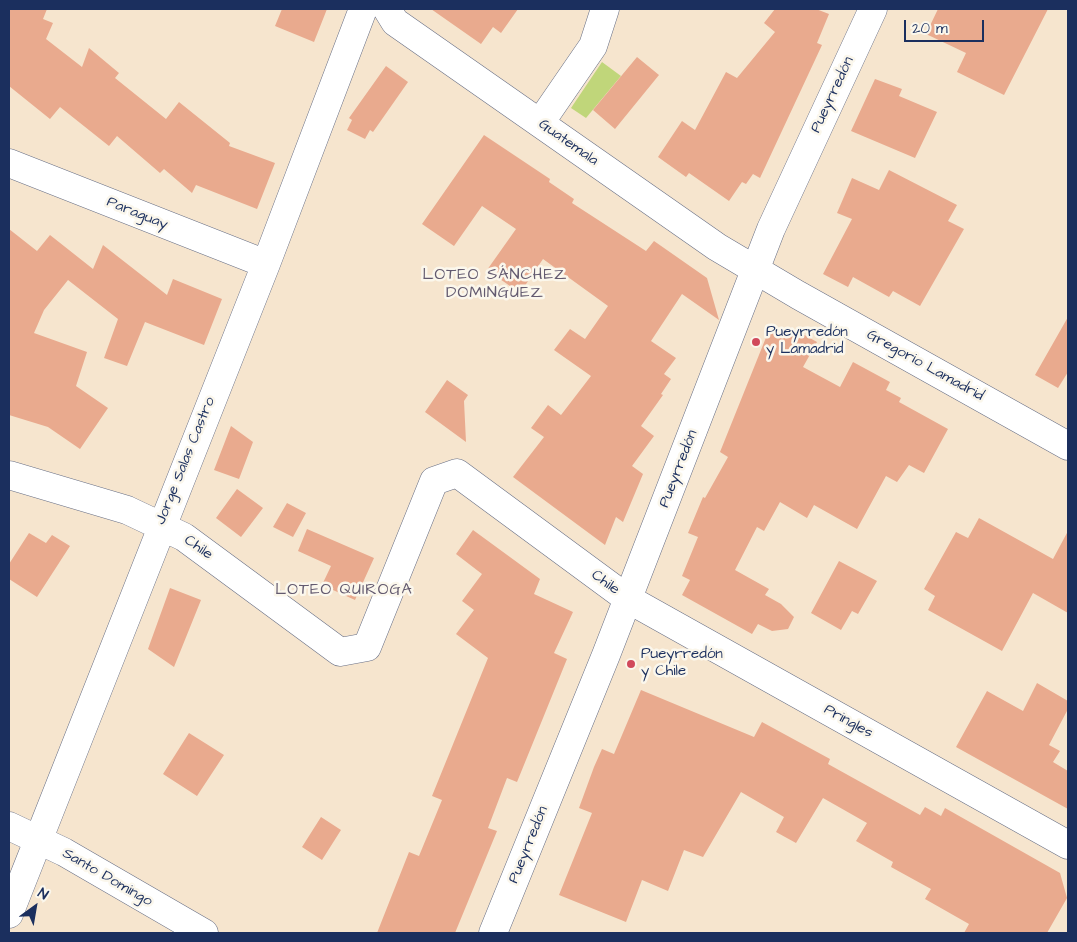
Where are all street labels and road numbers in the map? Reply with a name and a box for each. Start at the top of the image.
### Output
street label: Pueyrredón [808,54,858,136]
street label: Guatemala [535,116,601,170]
street label: Paraguay [104,194,170,234]
street label: Gregorio Lamadrid [863,326,987,406]
street label: Jorge Salas Castro [152,395,220,527]
street label: Pueyrredón [656,428,702,510]
street label: Chile [180,532,216,564]
street label: Chile [587,567,623,599]
street label: Pringles [820,701,876,743]
street label: Pueyrredón [505,804,553,886]
street label: Santo Domingo [59,845,155,911]

